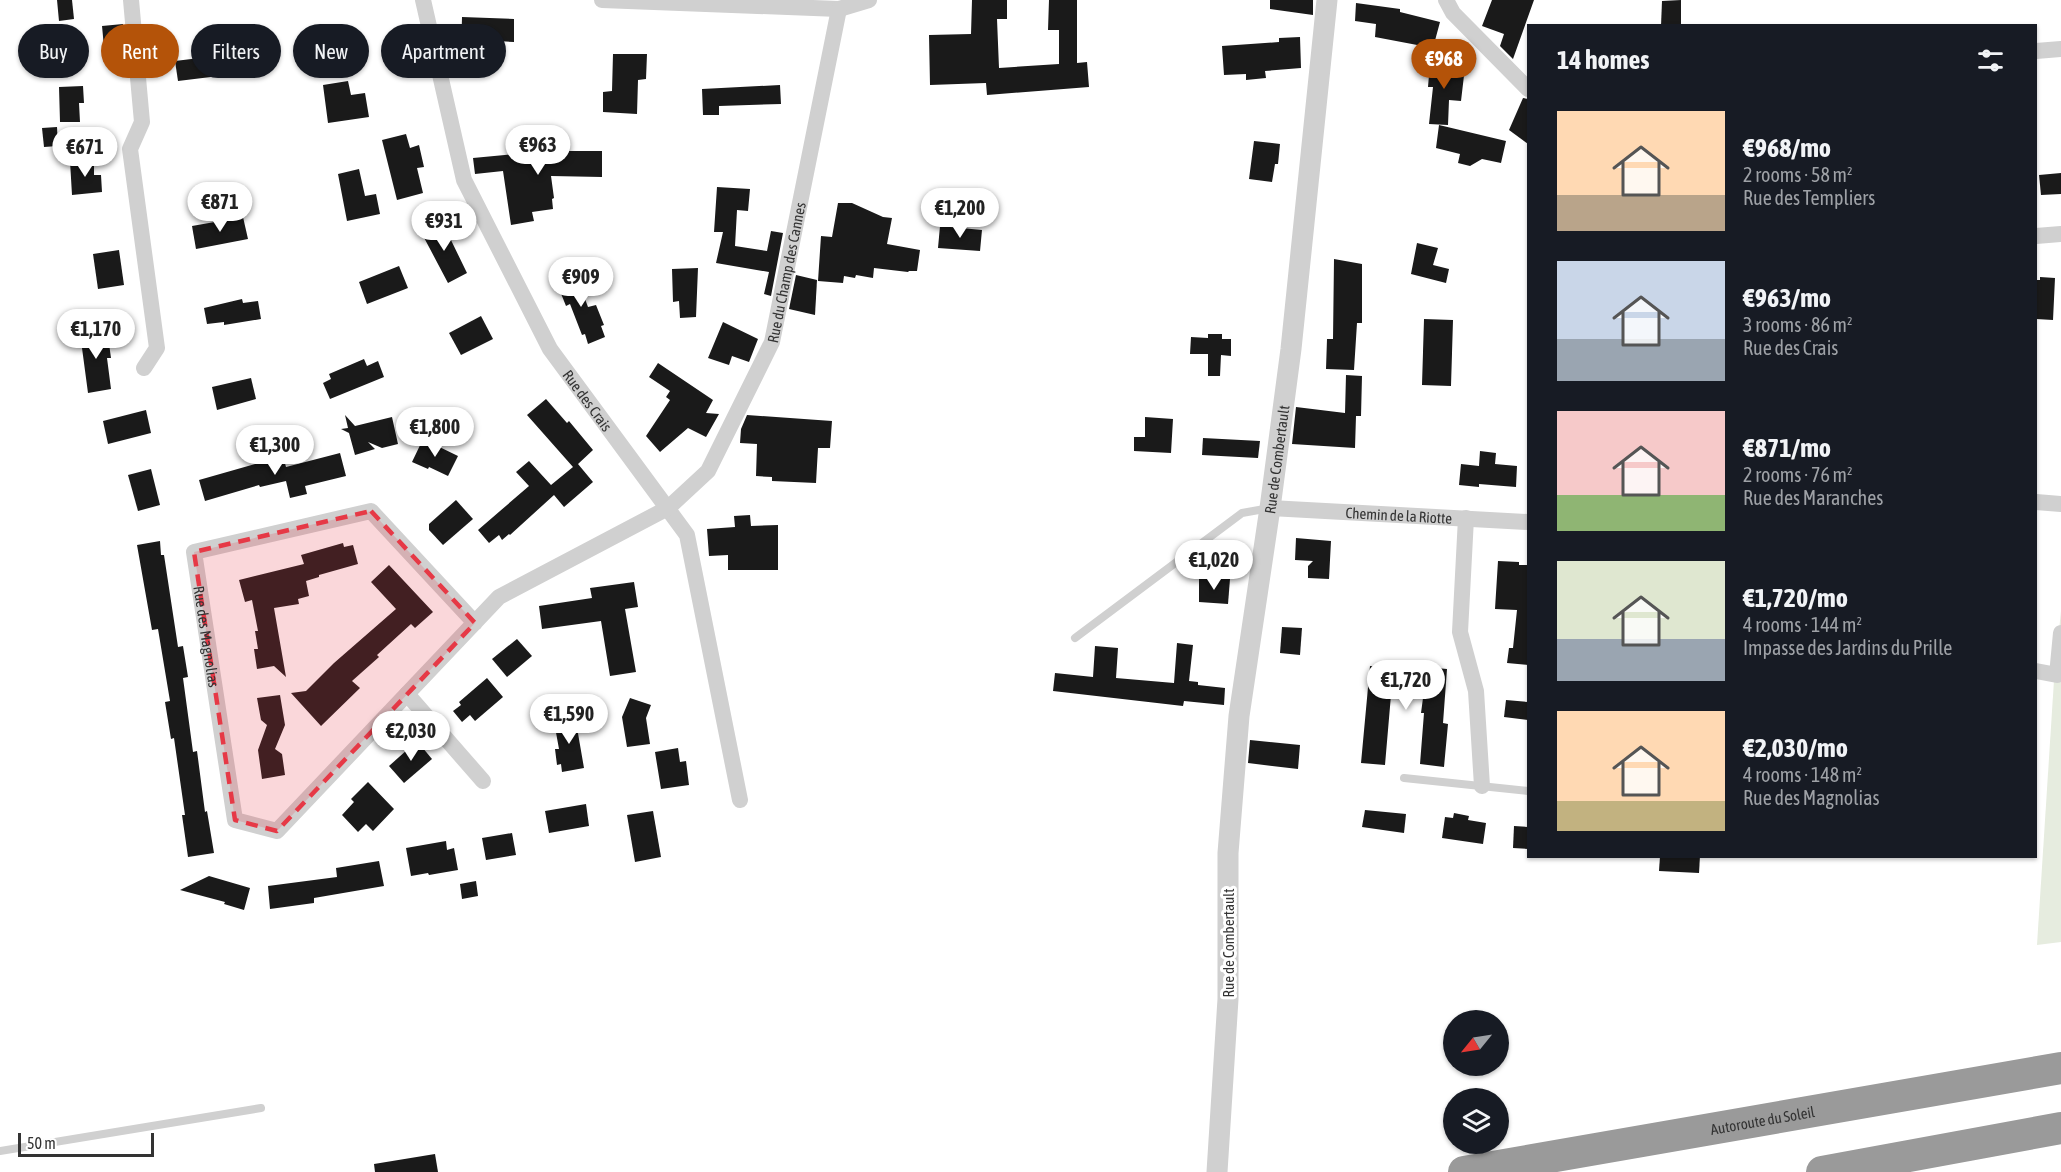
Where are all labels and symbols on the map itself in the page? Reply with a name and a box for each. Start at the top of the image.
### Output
pin: €968 [1408,39,1480,90]
pin: €963 [502,125,574,176]
pin: €671 [49,127,121,178]
pin: €871 [184,182,256,233]
pin: €1,200 [911,188,1009,239]
pin: €931 [408,201,480,252]
street label: Rue du Champ des Cannes [764,201,808,344]
pin: €909 [545,257,617,308]
pin: €1,170 [47,309,145,360]
street label: Rue des Crais [560,366,616,434]
street label: Rue de Combertault [1261,404,1292,515]
pin: €1,800 [386,407,484,458]
pin: €1,300 [226,425,324,476]
street label: Chemin de la Riotte [1345,504,1453,526]
pin: €1,020 [1165,540,1263,591]
street label: Rue des Magnolias [191,585,223,688]
pin: €1,720 [1357,660,1455,711]
pin: €1,590 [520,694,618,745]
pin: €2,030 [362,711,460,762]
street label: Rue de Combertault [1220,888,1237,998]
north arrow [1443,1010,1509,1076]
street label: Autoroute du Soleil [1709,1103,1816,1137]
scale bar [18,1130,154,1158]

